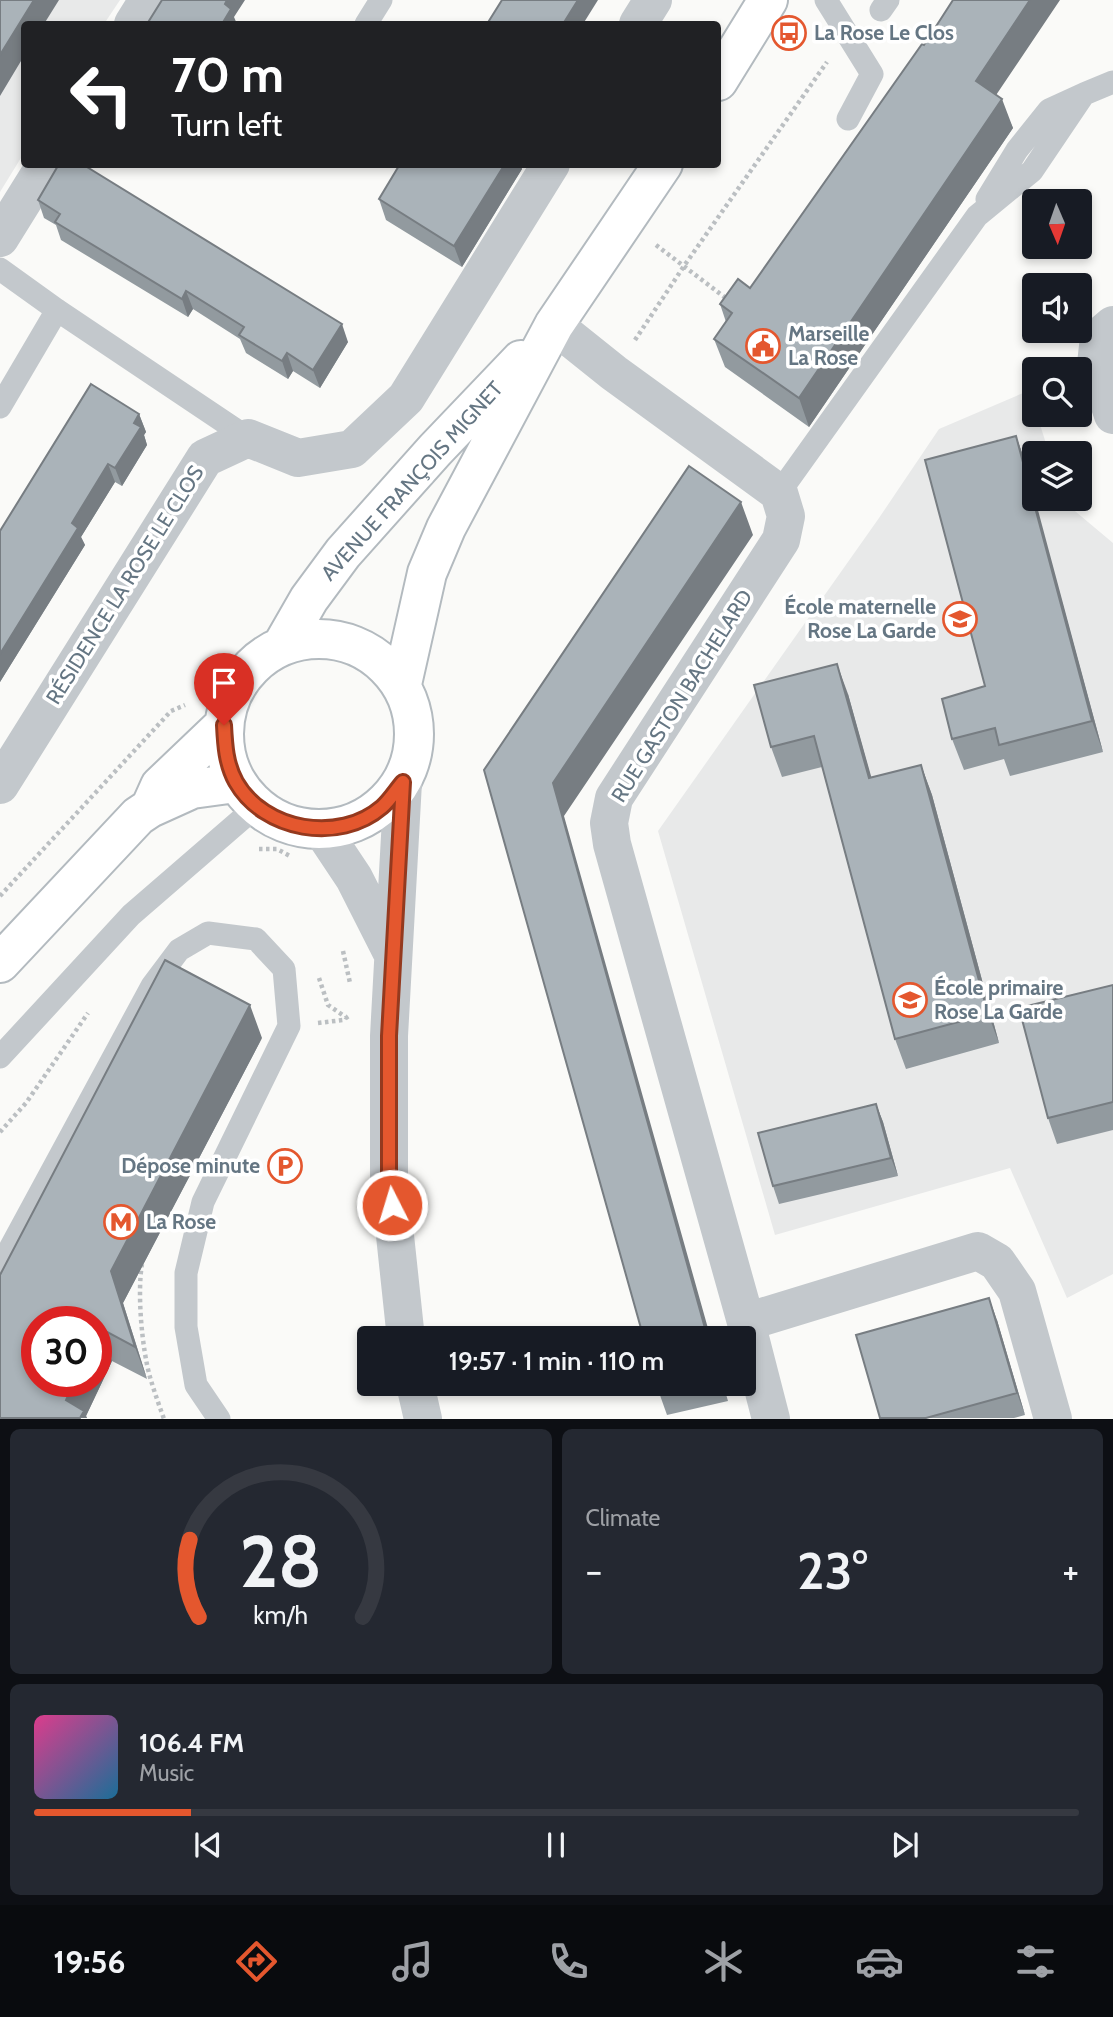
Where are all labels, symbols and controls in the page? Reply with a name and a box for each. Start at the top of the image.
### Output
bus stop icon: La Rose Le Clos [770,14,808,52]
place label: La Rose Le Clos [814,20,954,45]
text: 70 m [171,45,284,104]
icon: left [56,49,147,140]
text: Turn left [171,105,282,144]
north arrow [1022,189,1092,259]
map controls [1022,189,1092,511]
button: sound [1022,273,1092,343]
place label: Marseille La Rose [788,321,869,370]
public building icon: Marseille La Rose [744,327,782,365]
button: search [1022,357,1092,427]
street label: AVENUE FRANÇOIS MIGNET [316,376,508,585]
button: layers [1022,441,1092,511]
street label: RÉSIDENCE LA ROSE LE CLOS [41,461,209,709]
street label: RUE GASTON BACHELARD [606,585,757,807]
place label: École maternelle Rose La Garde [784,594,936,643]
school or university icon: École maternelle Rose La Garde [941,600,979,638]
pin [194,653,254,725]
icon: arrive [205,664,243,702]
place label: École primaire Rose La Garde [934,975,1064,1024]
school or university icon: École primaire Rose La Garde [891,981,929,1019]
parking icon: Dépose minute [266,1147,304,1185]
place label: Dépose minute [121,1153,260,1178]
position arrow [355,1168,429,1242]
metro station icon: La Rose [102,1203,140,1241]
place label: La Rose [146,1209,216,1234]
speed limit sign: 30 [21,1306,112,1397]
text: 19:57 · 1 min · 110 m [449,1345,664,1377]
text: Climate [586,1504,660,1532]
text: 28 [240,1518,322,1606]
text: 23° [797,1539,868,1602]
text: − [586,1547,602,1594]
text: + [1062,1547,1079,1594]
text: km/h [253,1600,308,1630]
text: 106.4 FM [139,1727,244,1759]
text: Music [139,1759,194,1787]
icon: previous [189,1826,227,1864]
icon: pause [537,1826,575,1864]
icon: next [886,1826,924,1864]
icon: directions [232,1937,281,1986]
icon: music [388,1937,437,1986]
icon: phone [544,1937,593,1986]
icon: climate [699,1937,748,1986]
icon: car [855,1937,904,1986]
icon: filters [1011,1937,1060,1986]
text: 19:56 [53,1942,125,1981]

